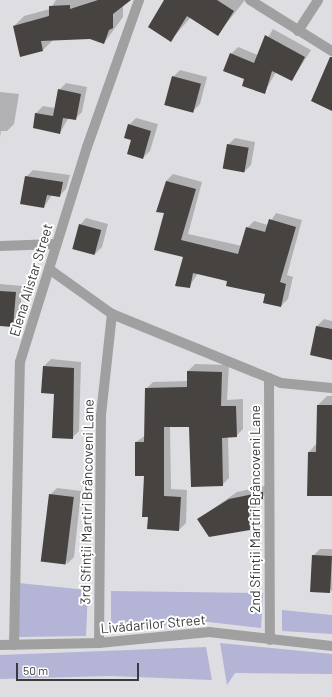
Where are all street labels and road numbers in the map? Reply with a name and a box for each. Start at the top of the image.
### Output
street label: Elena Alistar Street [6,222,56,338]
street label: 3rd Sfinții Martiri Brâncoveni Lane [77,399,97,605]
street label: 2nd Sfinții Martiri Brâncoveni Lane [247,405,263,613]
street label: Livădarilor Street [100,611,206,637]

